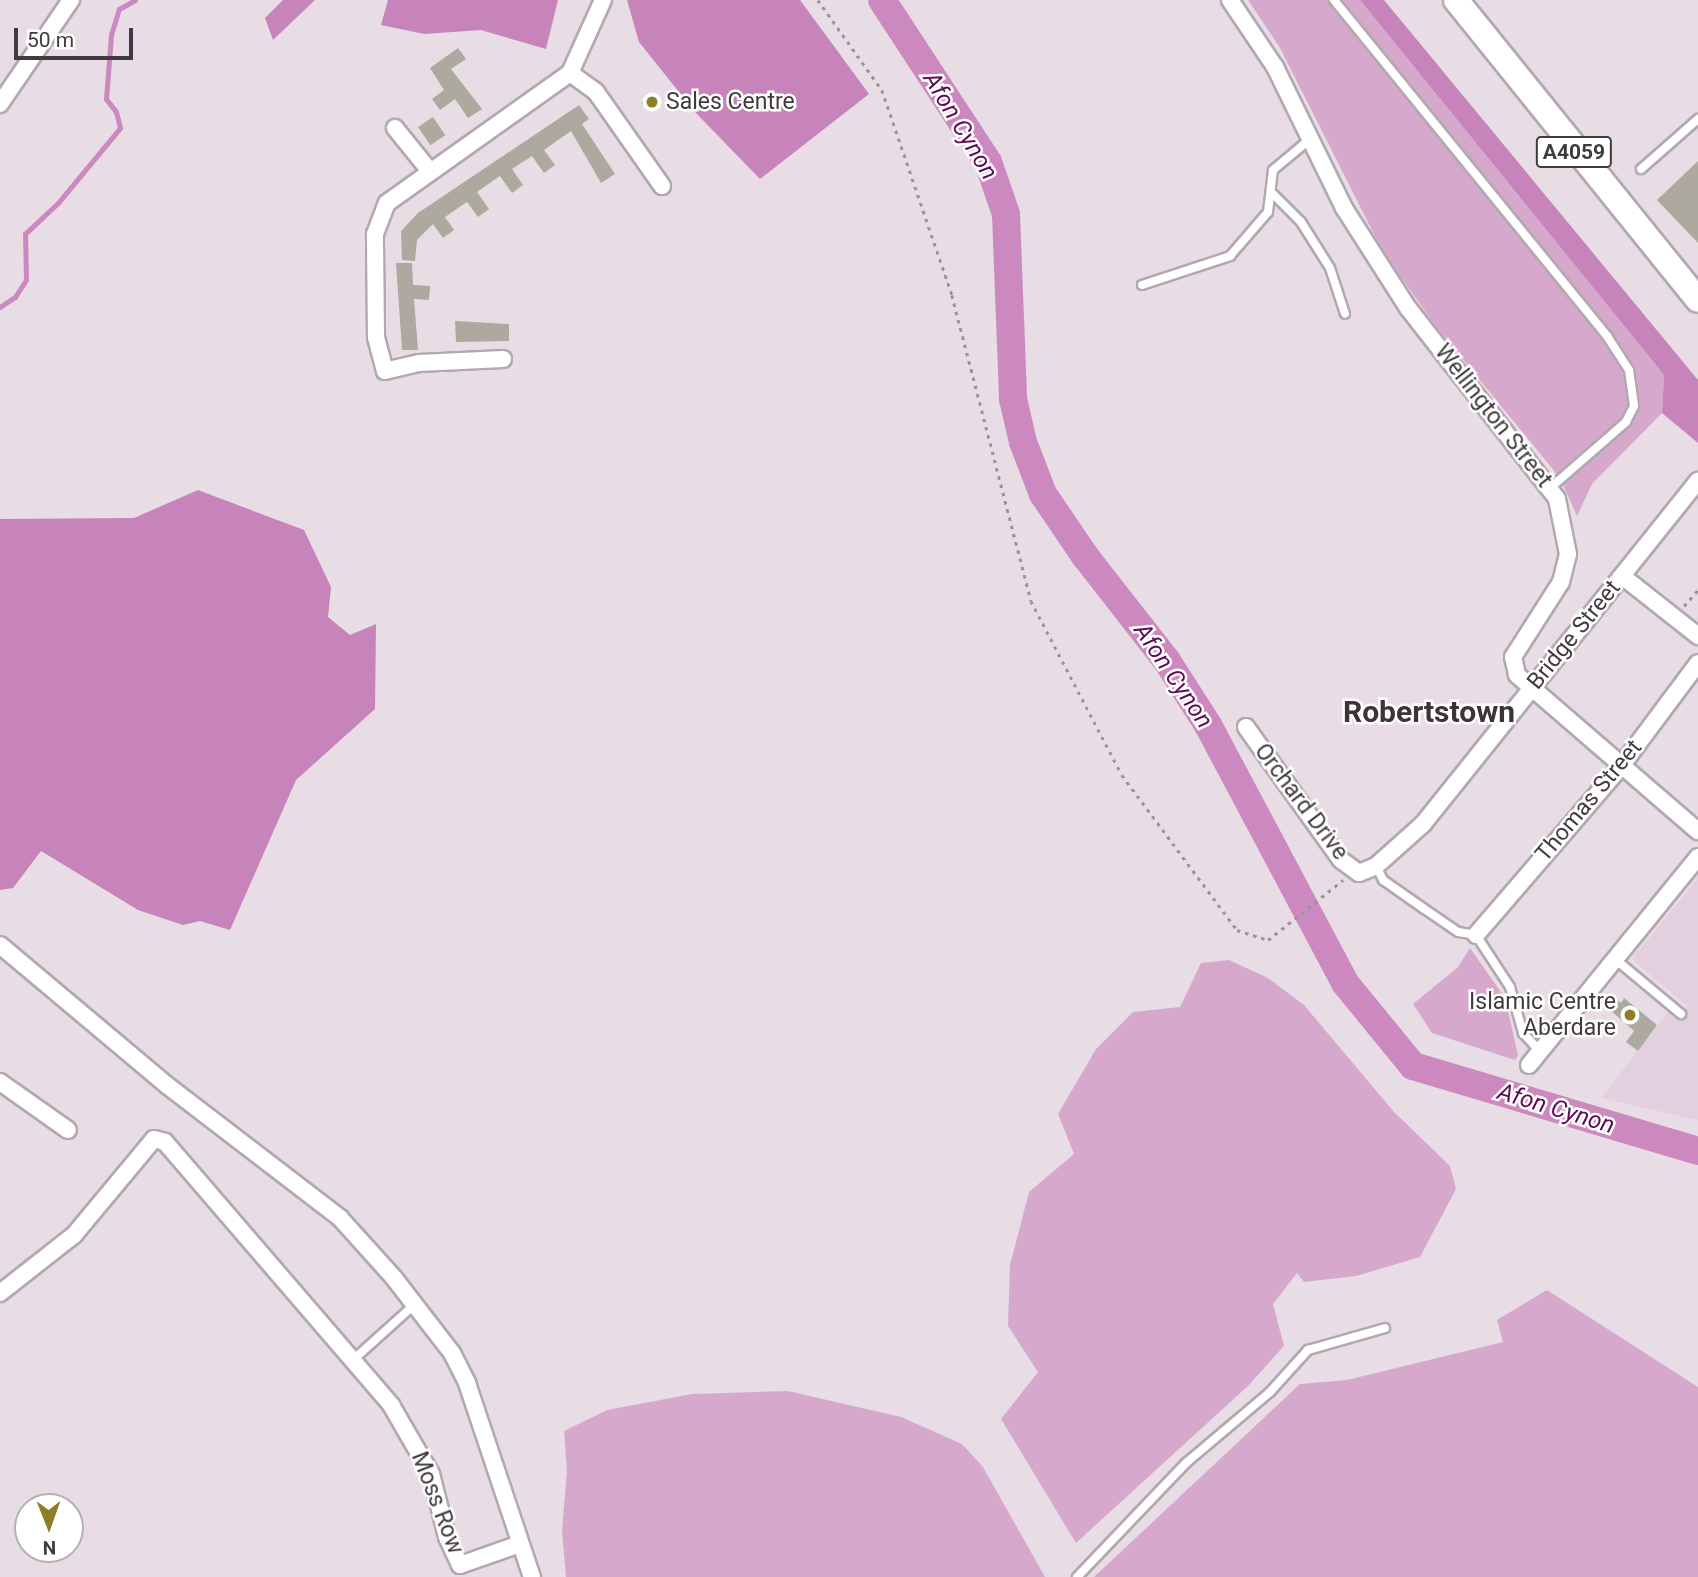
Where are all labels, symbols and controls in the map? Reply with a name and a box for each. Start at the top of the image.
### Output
scale bar [18,14,136,58]
text: 50 m [27,28,74,52]
water label: Afon Cynon [917,67,1003,185]
place label: Sales Centre [666,88,795,116]
marker: Sales Centre [644,94,660,110]
road number: A4059 [1536,134,1612,170]
street label: Wellington Street [1429,339,1557,493]
street label: Bridge Street [1522,575,1626,695]
water label: Afon Cynon [1127,618,1219,734]
district label: Robertstown [1343,694,1515,730]
street label: Thomas Street [1530,735,1648,867]
street label: Orchard Drive [1248,738,1354,866]
place label: Islamic Centre Aberdare [1469,988,1616,1042]
marker: Islamic Centre Aberdare [1622,1007,1638,1023]
water label: Afon Cynon [1494,1078,1618,1140]
street label: Moss Row [405,1448,469,1558]
north arrow [14,1493,84,1563]
text: N [42,1536,56,1559]

